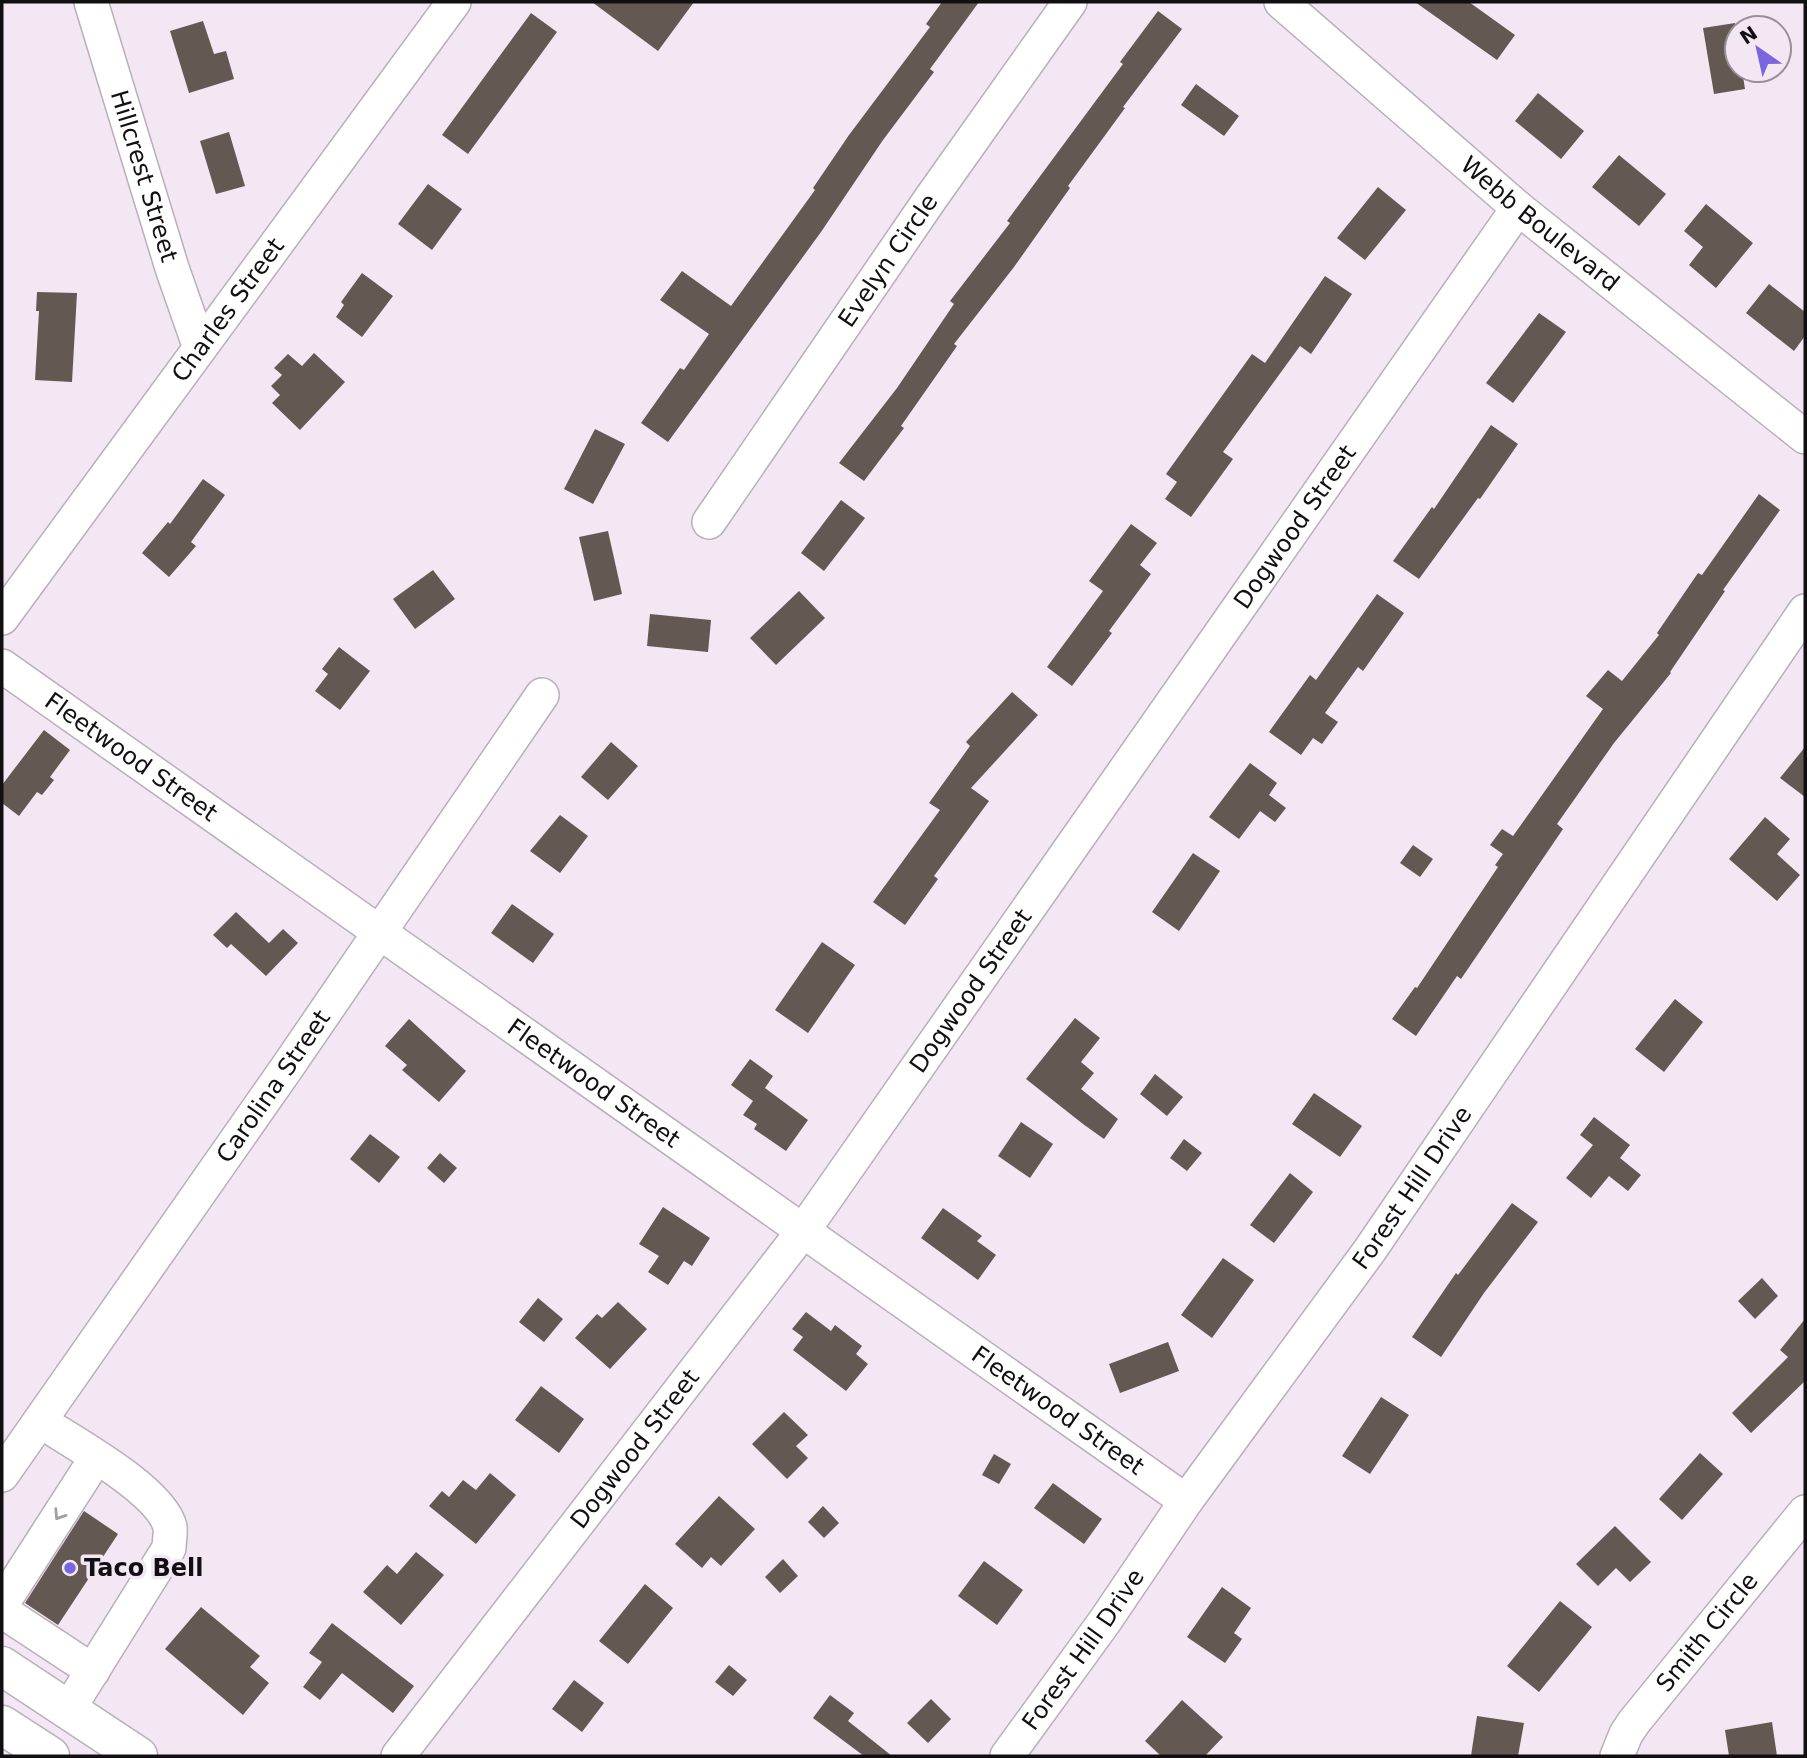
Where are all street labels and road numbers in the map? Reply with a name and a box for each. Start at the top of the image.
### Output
street label: Hillcrest Street [105,87,183,265]
street label: Webb Boulevard [1455,151,1625,297]
street label: Evelyn Circle [833,189,944,332]
street label: Charles Street [166,233,290,387]
street label: Dogwood Street [1228,440,1362,614]
street label: Fleetwood Street [40,687,223,827]
street label: Dogwood Street [904,904,1038,1078]
street label: Carolina Street [211,1005,336,1168]
street label: Fleetwood Street [502,1013,685,1154]
street label: Forest Hill Drive [1347,1101,1478,1275]
street label: Fleetwood Street [966,1340,1149,1481]
street label: Dogwood Street [565,1364,705,1534]
street label: Forest Hill Drive [1017,1564,1150,1736]
street label: Smith Circle [1650,1567,1764,1697]

